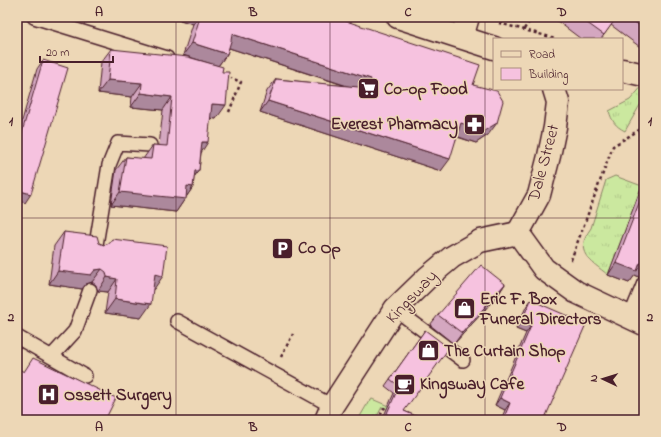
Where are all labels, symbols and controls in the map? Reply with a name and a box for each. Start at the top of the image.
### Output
text: A [95,3,103,22]
text: B [248,3,258,22]
text: C [404,3,412,22]
text: D [556,3,567,22]
scale bar [40,38,113,64]
legend [493,38,623,90]
text: 20 m [46,44,69,62]
text: Road [529,46,555,64]
text: Building [528,66,568,85]
supermarket icon: Co-op Food [355,76,381,102]
place label: Co-op Food [384,77,468,102]
pharmacy icon: Everest Pharmacy [461,111,487,137]
text: 1 [9,112,14,131]
place label: Everest Pharmacy [331,112,459,139]
text: 1 [648,112,653,131]
street label: Dale Street [521,121,566,205]
parking icon: Co Op [269,235,295,261]
place label: Co Op [298,236,341,261]
street label: Kingsway [380,264,445,331]
place label: Eric F. Box Funeral Directors [479,287,602,332]
shop icon: Eric F. Box Funeral Directors [452,296,478,322]
text: 2 [7,308,15,327]
text: 2 [646,308,654,327]
shop icon: The Curtain Shop [415,338,441,364]
place label: The Curtain Shop [444,339,566,364]
north arrow [583,359,623,399]
cafe icon: Kingsway Cafe [392,371,418,397]
place label: Kingsway Cafe [420,372,525,399]
text: N [586,374,602,383]
hospital icon: Ossett Surgery [36,382,62,408]
place label: Ossett Surgery [64,383,172,410]
text: A [95,418,103,437]
text: B [248,418,258,437]
text: C [404,418,412,437]
text: D [556,418,567,437]

